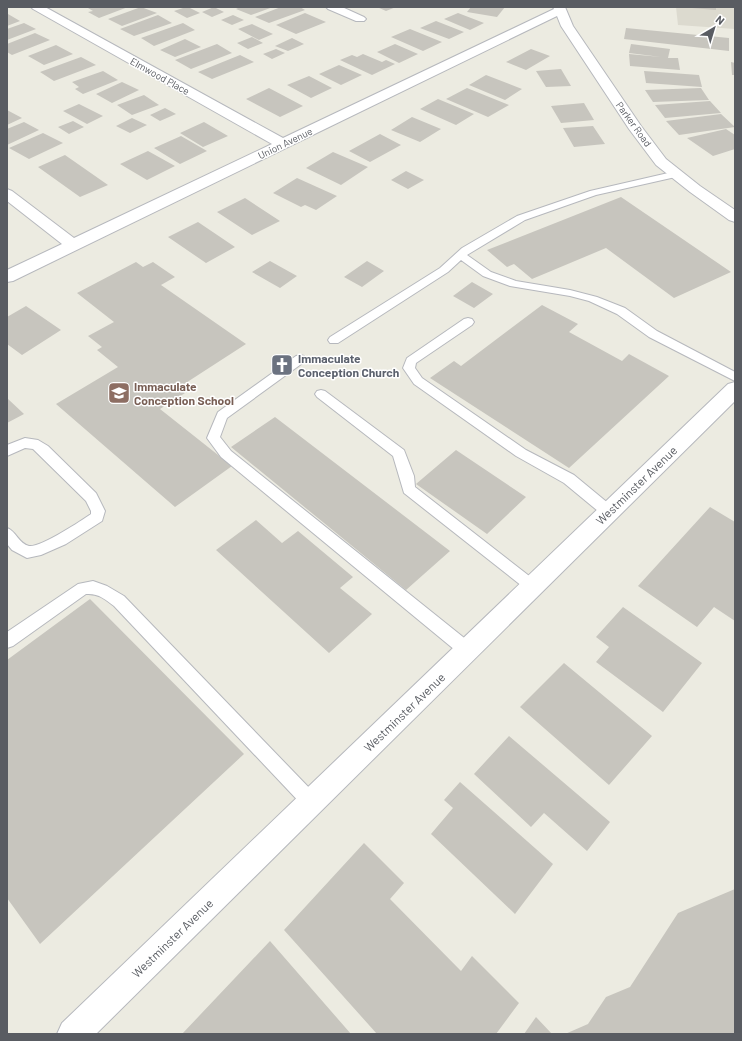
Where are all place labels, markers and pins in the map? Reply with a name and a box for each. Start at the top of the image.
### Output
place label: Immaculate Conception Church [298,351,399,379]
church icon: Immaculate Conception Church [269,352,295,378]
place label: Immaculate Conception School [134,379,234,407]
school or university icon: Immaculate Conception School [106,380,132,406]

